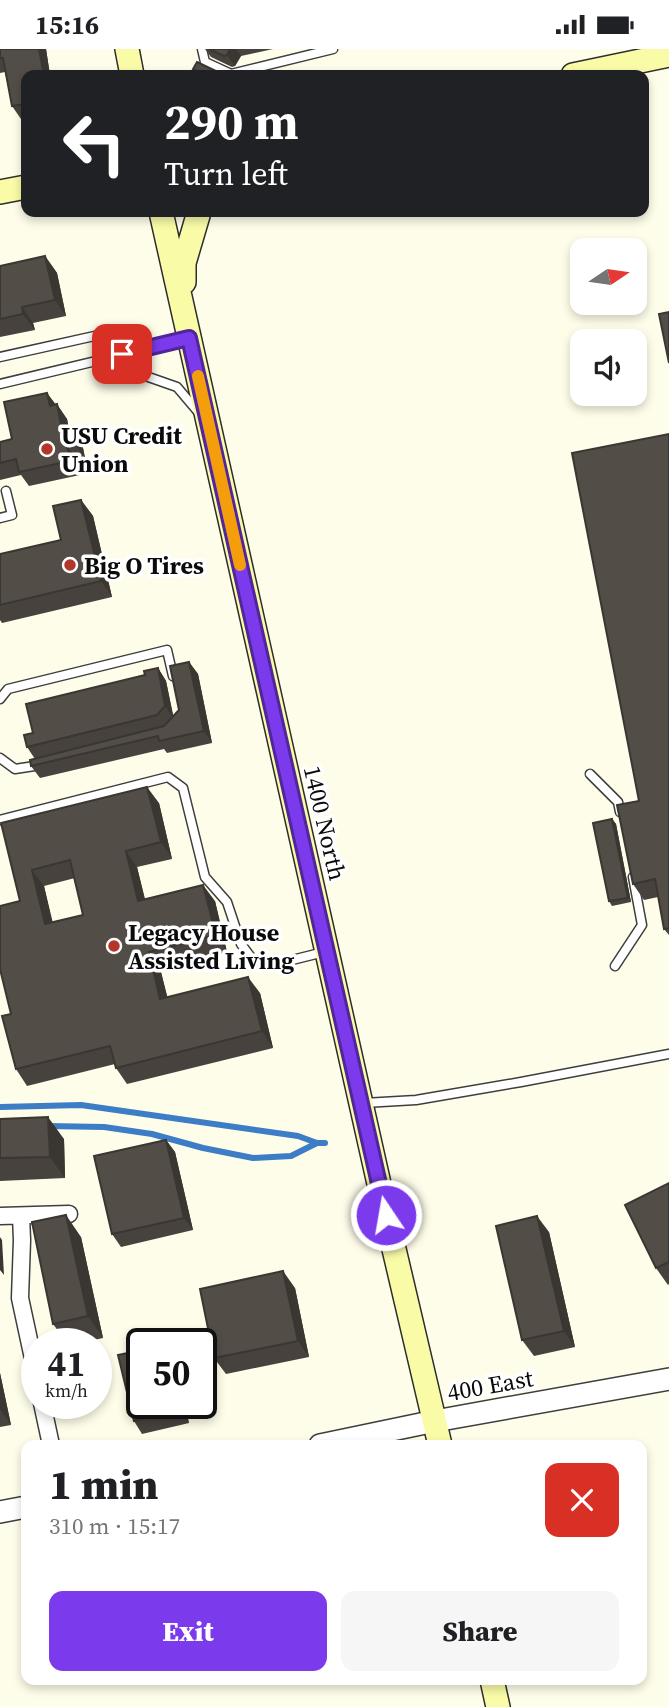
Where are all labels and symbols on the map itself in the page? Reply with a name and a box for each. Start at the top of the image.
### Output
north arrow [570,238,648,315]
pin [92,324,152,384]
place label: USU Credit Union [61,419,182,480]
marker: USU Credit Union [39,441,55,457]
place label: Big O Tires [84,549,204,582]
marker: Big O Tires [62,557,78,573]
street label: 1400 North [296,762,354,884]
place label: Legacy House Assisted Living [128,916,294,977]
marker: Legacy House Assisted Living [106,938,122,954]
position arrow [349,1178,423,1252]
speed limit sign: 50 [126,1328,217,1419]
street label: 400 East [445,1361,536,1409]

